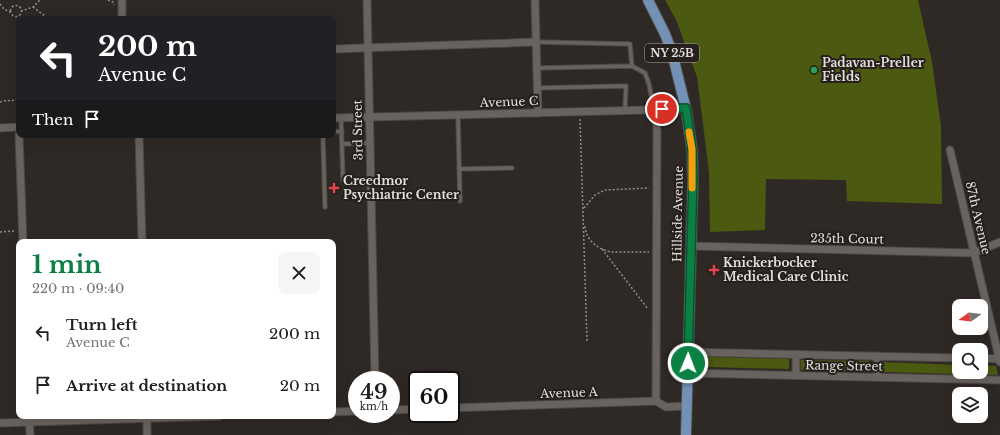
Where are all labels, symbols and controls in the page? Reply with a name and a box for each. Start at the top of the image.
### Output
text: 200 m [98,29,197,64]
icon: left [32,32,84,84]
road number: NY 25B [645,44,699,62]
place label: Padavan-Preller Fields [822,55,924,84]
text: Avenue C [98,64,186,86]
marker: Padavan-Preller Fields [809,65,819,75]
pin [645,92,679,126]
street label: Avenue C [478,93,539,110]
icon: arrive [651,98,673,120]
street label: 3rd Street [349,99,366,160]
icon: arrive [81,108,103,130]
text: Then [32,110,73,129]
street label: Hillside Avenue [669,166,686,262]
place label: Creedmor Psychiatric Center [343,173,459,202]
street label: 87th Avenue [963,180,994,256]
marker: Creedmor Psychiatric Center [328,182,340,194]
street label: 235th Court [810,230,884,247]
text: 1 min [32,250,102,279]
button: close [278,252,320,294]
place label: Knickerbocker Medical Care Clinic [723,255,849,284]
marker: Knickerbocker Medical Care Clinic [708,264,720,276]
text: 220 m · 09:40 [32,280,124,297]
north arrow [952,299,988,335]
map controls [952,299,988,423]
text: Turn left [66,315,137,334]
icon: left [32,322,54,344]
text: 200 m [269,324,320,343]
text: Avenue C [66,334,130,351]
position arrow [667,342,709,384]
button: search [952,343,988,379]
street label: Range Street [805,357,884,374]
speed limit sign: 60 [408,371,460,423]
icon: arrive [32,374,54,396]
text: Arrive at destination [66,376,227,395]
text: 20 m [280,376,320,395]
text: 49 [361,380,387,404]
street label: Avenue A [539,384,599,401]
button: layers [952,387,988,423]
text: km/h [360,400,388,413]

